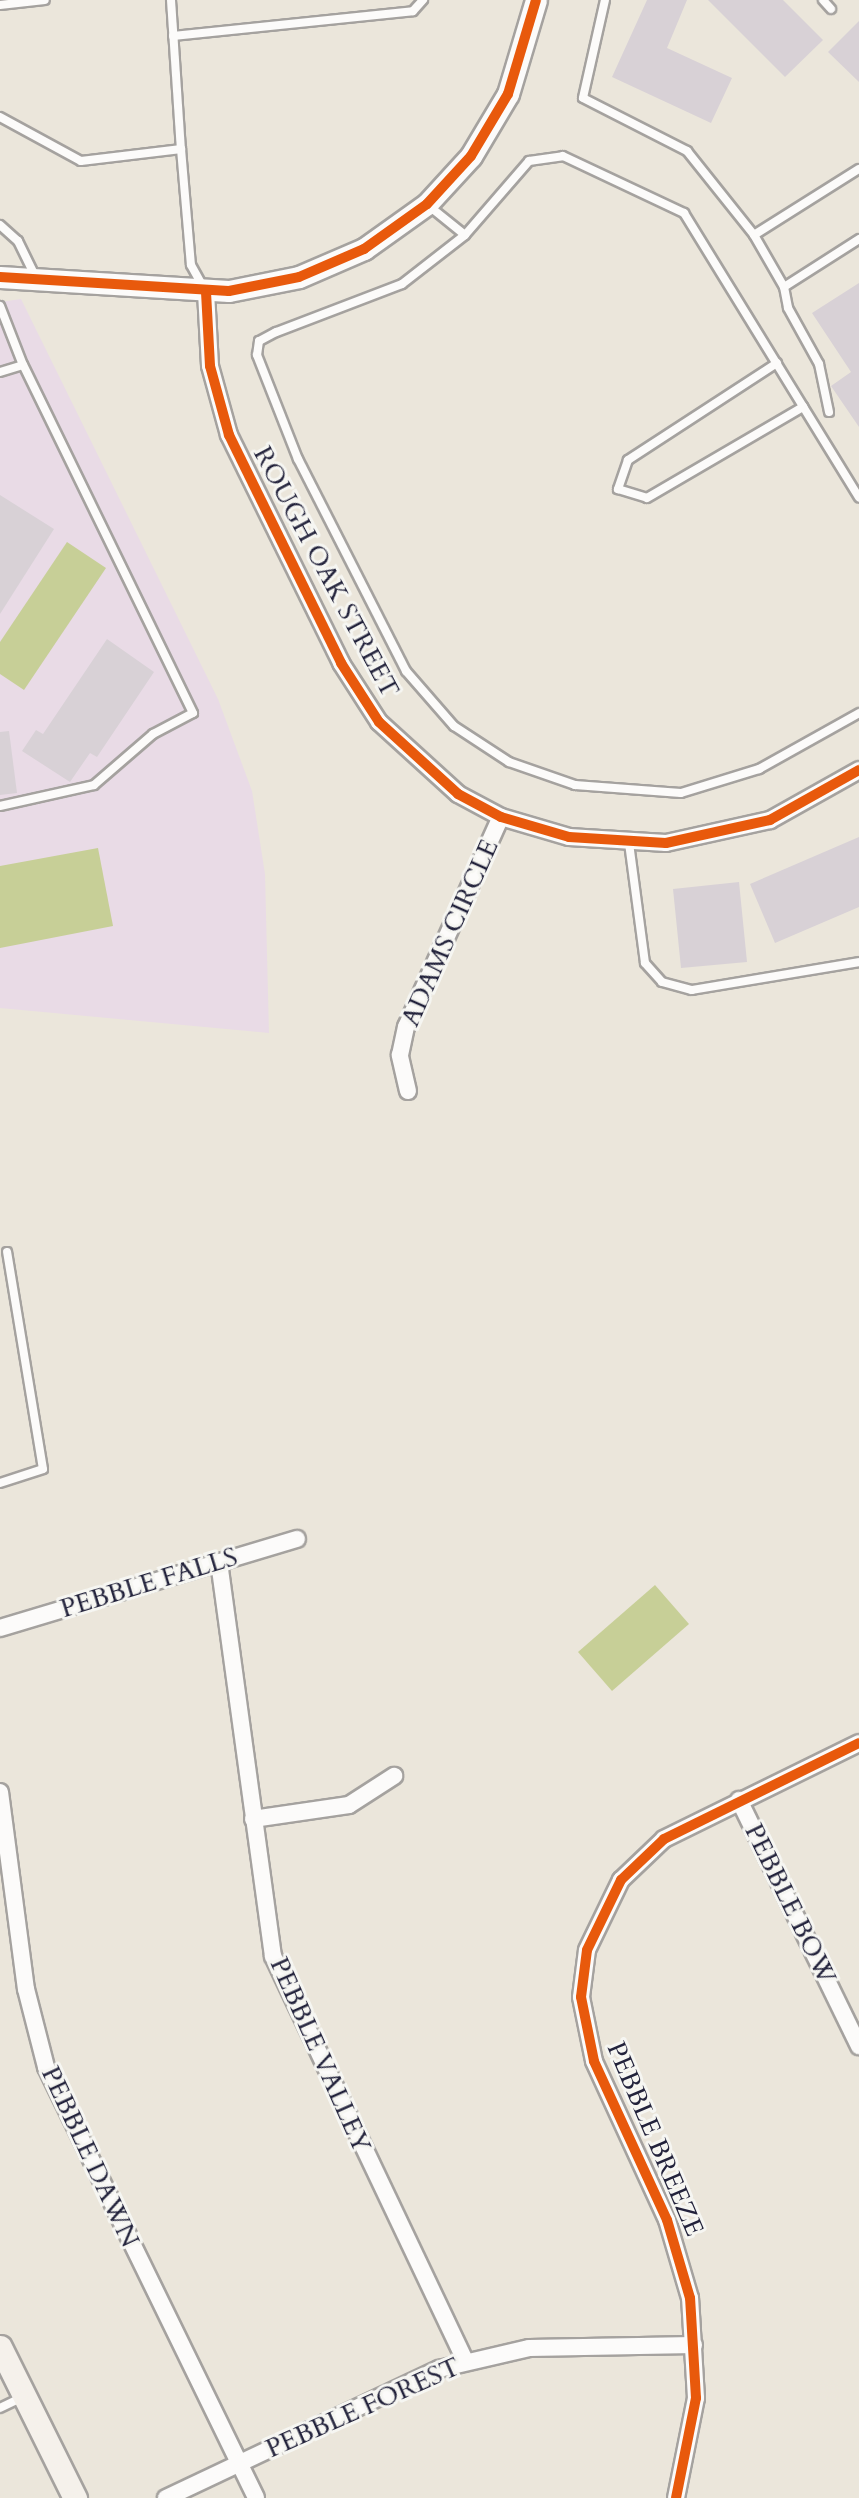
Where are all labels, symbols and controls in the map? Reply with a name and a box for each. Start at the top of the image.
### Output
street label: ROUGH OAK STREET [247,441,405,703]
street label: ADAMS CIRCLE [395,835,505,1031]
street label: PEBBLE FALLS [57,1541,241,1625]
street label: PEBBLE BOW [738,1819,842,1989]
street label: PEBBLE VALLEY [263,1953,377,2157]
street label: PEBBLE BREEZE [600,2037,710,2241]
street label: PEBBLE DAWN [34,2062,146,2252]
street label: PEBBLE FOREST [261,2351,465,2465]

